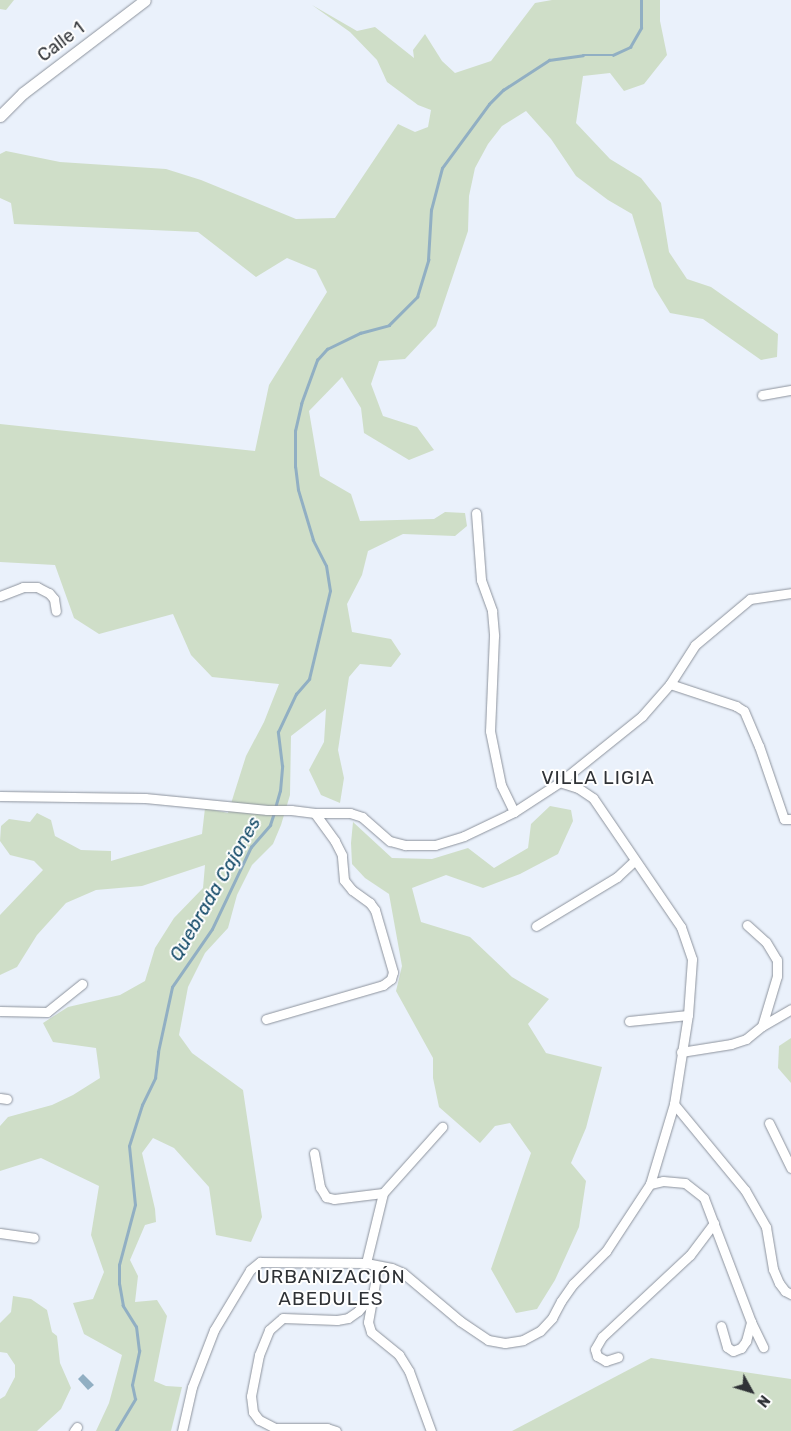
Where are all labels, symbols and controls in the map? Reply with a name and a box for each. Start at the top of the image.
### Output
street label: Calle 1 [33,17,89,67]
district label: VILLA LIGIA [540,767,656,789]
water label: Quebrada Cajones [164,813,266,965]
district label: URBANIZACIÓN ABEDULES [255,1266,407,1310]
north arrow [726,1366,776,1416]
text: N [753,1391,773,1410]

